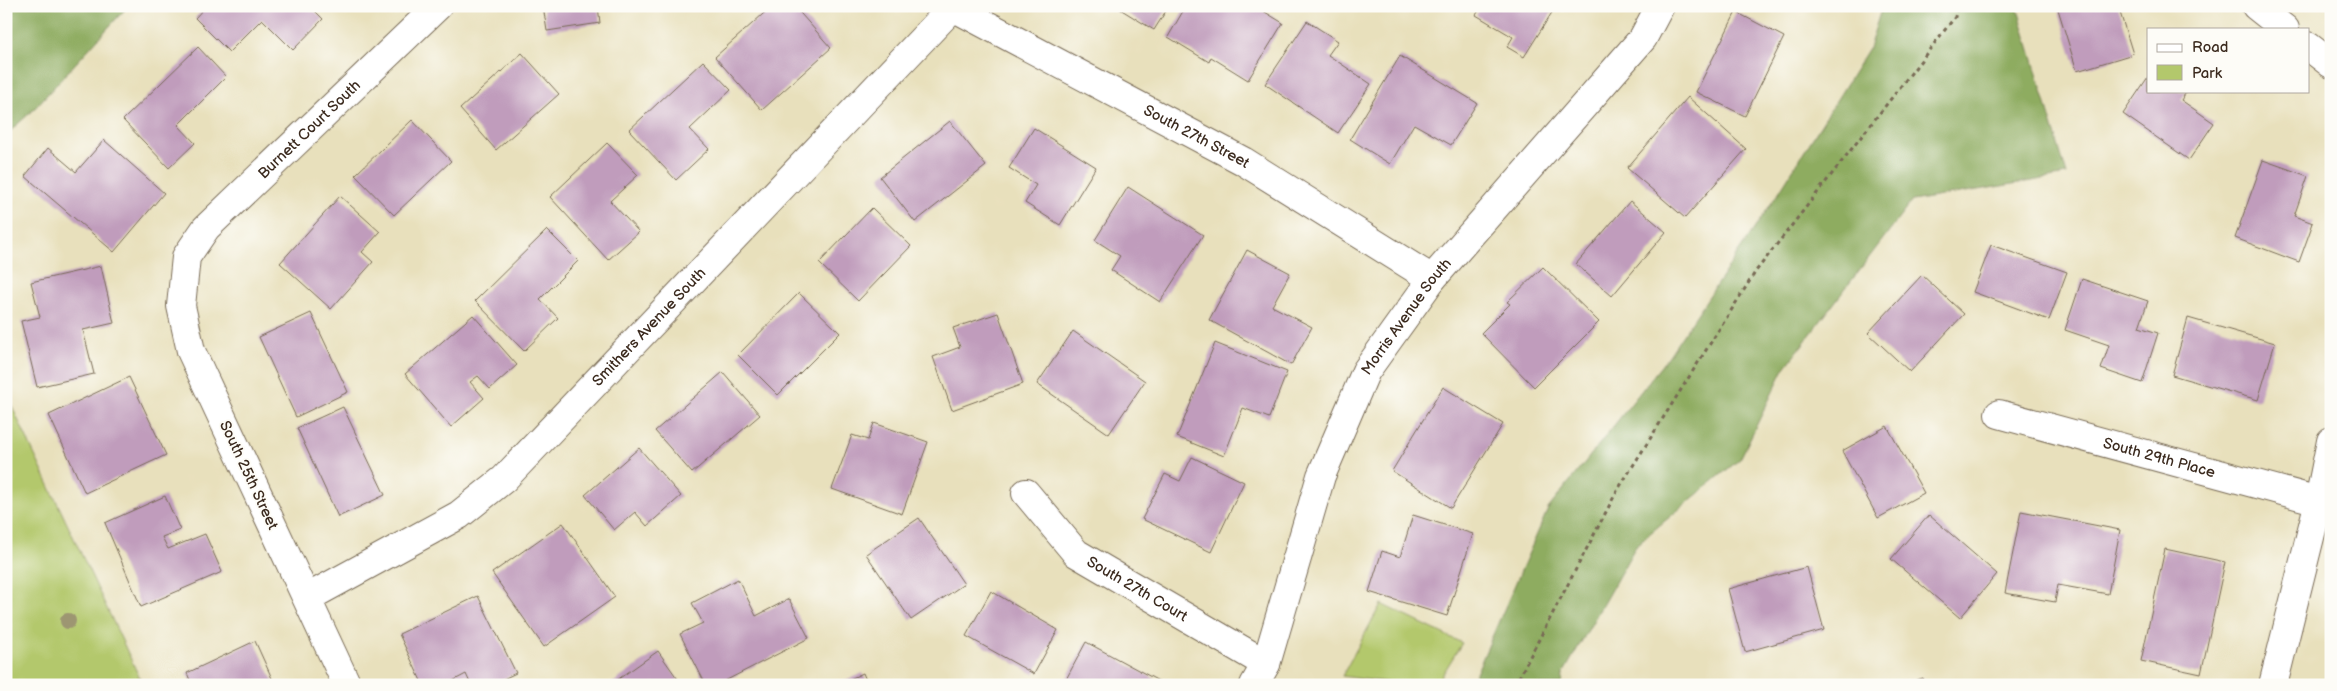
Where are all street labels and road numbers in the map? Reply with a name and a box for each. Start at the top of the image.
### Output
street label: Burnett Court South [254,76,365,183]
street label: South 27th Street [1140,101,1253,173]
street label: Morris Avenue South [1357,255,1456,379]
street label: Smithers Avenue South [588,264,710,390]
street label: South 25th Street [215,418,282,533]
street label: South 29th Place [2101,434,2217,482]
street label: South 27th Court [1083,552,1191,626]

